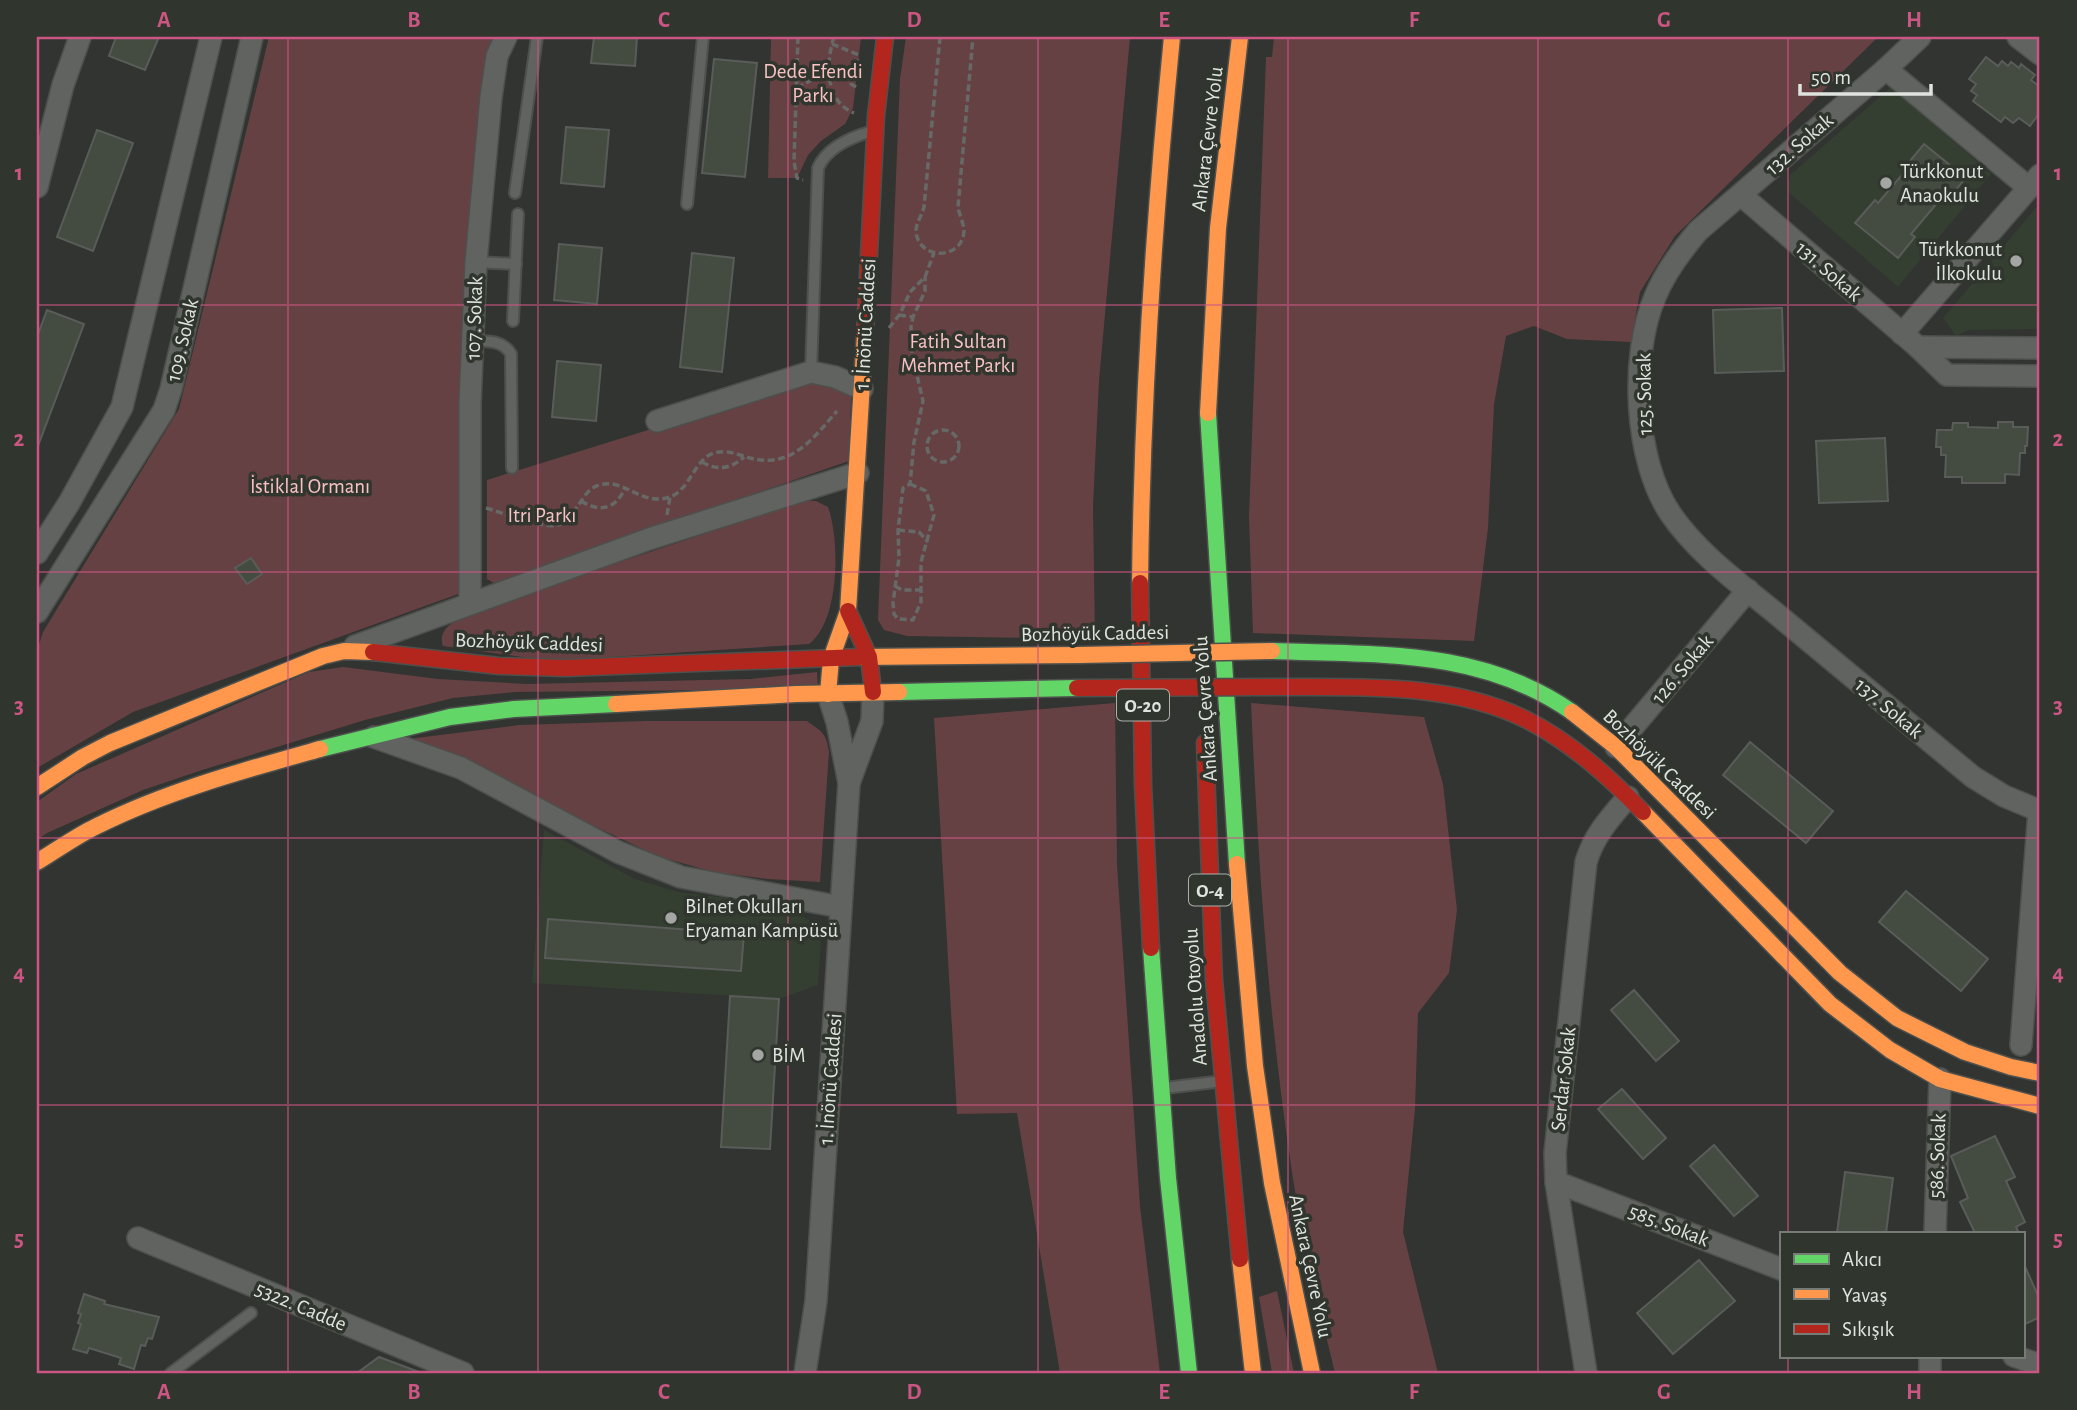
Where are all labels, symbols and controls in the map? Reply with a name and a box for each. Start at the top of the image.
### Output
text: A [157,9,171,32]
text: B [407,9,421,32]
text: C [658,9,670,32]
text: D [906,9,922,32]
text: E [1158,9,1170,32]
text: F [1409,9,1420,32]
text: G [1657,9,1671,32]
text: H [1906,9,1922,32]
scale bar [1800,52,1932,96]
park label: Dede Efendi Parkı [763,61,863,106]
street label: Ankara Çevre Yolu [1188,65,1227,213]
text: 50 m [1811,67,1851,88]
street label: 132. Sokak [1762,109,1837,179]
place label: Türkkonut Anaokulu [1900,161,1984,206]
text: 1 [15,162,23,185]
text: 1 [2054,162,2062,185]
marker: Türkkonut Anaokulu [1878,175,1894,191]
street label: 131. Sokak [1792,237,1866,306]
place label: Türkkonut İlkokulu [1919,239,2002,284]
marker: Türkkonut İlkokulu [2008,253,2024,269]
street label: 1. İnönü Caddesi [851,258,879,390]
street label: 107. Sokak [463,275,486,360]
street label: 109. Sokak [163,296,202,384]
park label: Fatih Sultan Mehmet Parkı [901,331,1015,376]
street label: 125. Sokak [1633,352,1656,435]
text: 2 [14,428,25,451]
text: 2 [2053,428,2064,451]
park label: İstiklal Ormanı [250,475,370,497]
park label: Itri Parkı [508,505,576,526]
street label: Bozhöyük Caddesi [1021,622,1169,645]
street label: Bozhöyük Caddesi [455,629,603,656]
street label: 126. Sokak [1648,630,1717,708]
street label: Ankara Çevre Yolu [1190,635,1221,783]
street label: 137. Sokak [1851,674,1927,743]
road number: O-20 [1117,690,1169,720]
text: 3 [14,695,24,718]
text: 3 [2053,695,2063,718]
street label: Bozhöyük Caddesi [1599,705,1720,823]
road number: O-4 [1189,874,1231,906]
place label: Bilnet Okulları Eryaman Kampüsü [685,896,838,941]
marker: Bilnet Okulları Eryaman Kampüsü [663,910,679,926]
street label: Anadolu Otoyolu [1180,927,1211,1066]
text: 4 [13,962,25,985]
text: 4 [2052,962,2064,985]
street label: 1. İnönü Caddesi [814,1013,846,1145]
street label: Serdar Sokak [1548,1025,1579,1132]
place label: BİM [772,1044,805,1066]
marker: BİM [750,1047,766,1063]
street label: 586. Sokak [1926,1113,1949,1199]
street label: Ankara Çevre Yolu [1285,1192,1336,1340]
street label: 585. Sokak [1626,1201,1712,1250]
text: 5 [14,1228,24,1251]
text: 5 [2053,1228,2063,1251]
legend [1780,1232,2024,1358]
text: Akıcı [1842,1249,1882,1270]
street label: 5322. Cadde [252,1278,349,1335]
text: Yavaş [1842,1285,1887,1306]
text: Sıkışık [1842,1319,1895,1340]
text: A [157,1381,171,1404]
text: B [407,1381,421,1404]
text: C [658,1381,670,1404]
text: D [906,1381,922,1404]
text: E [1158,1381,1170,1404]
text: F [1409,1381,1420,1404]
text: G [1657,1381,1671,1404]
text: H [1906,1381,1922,1404]

